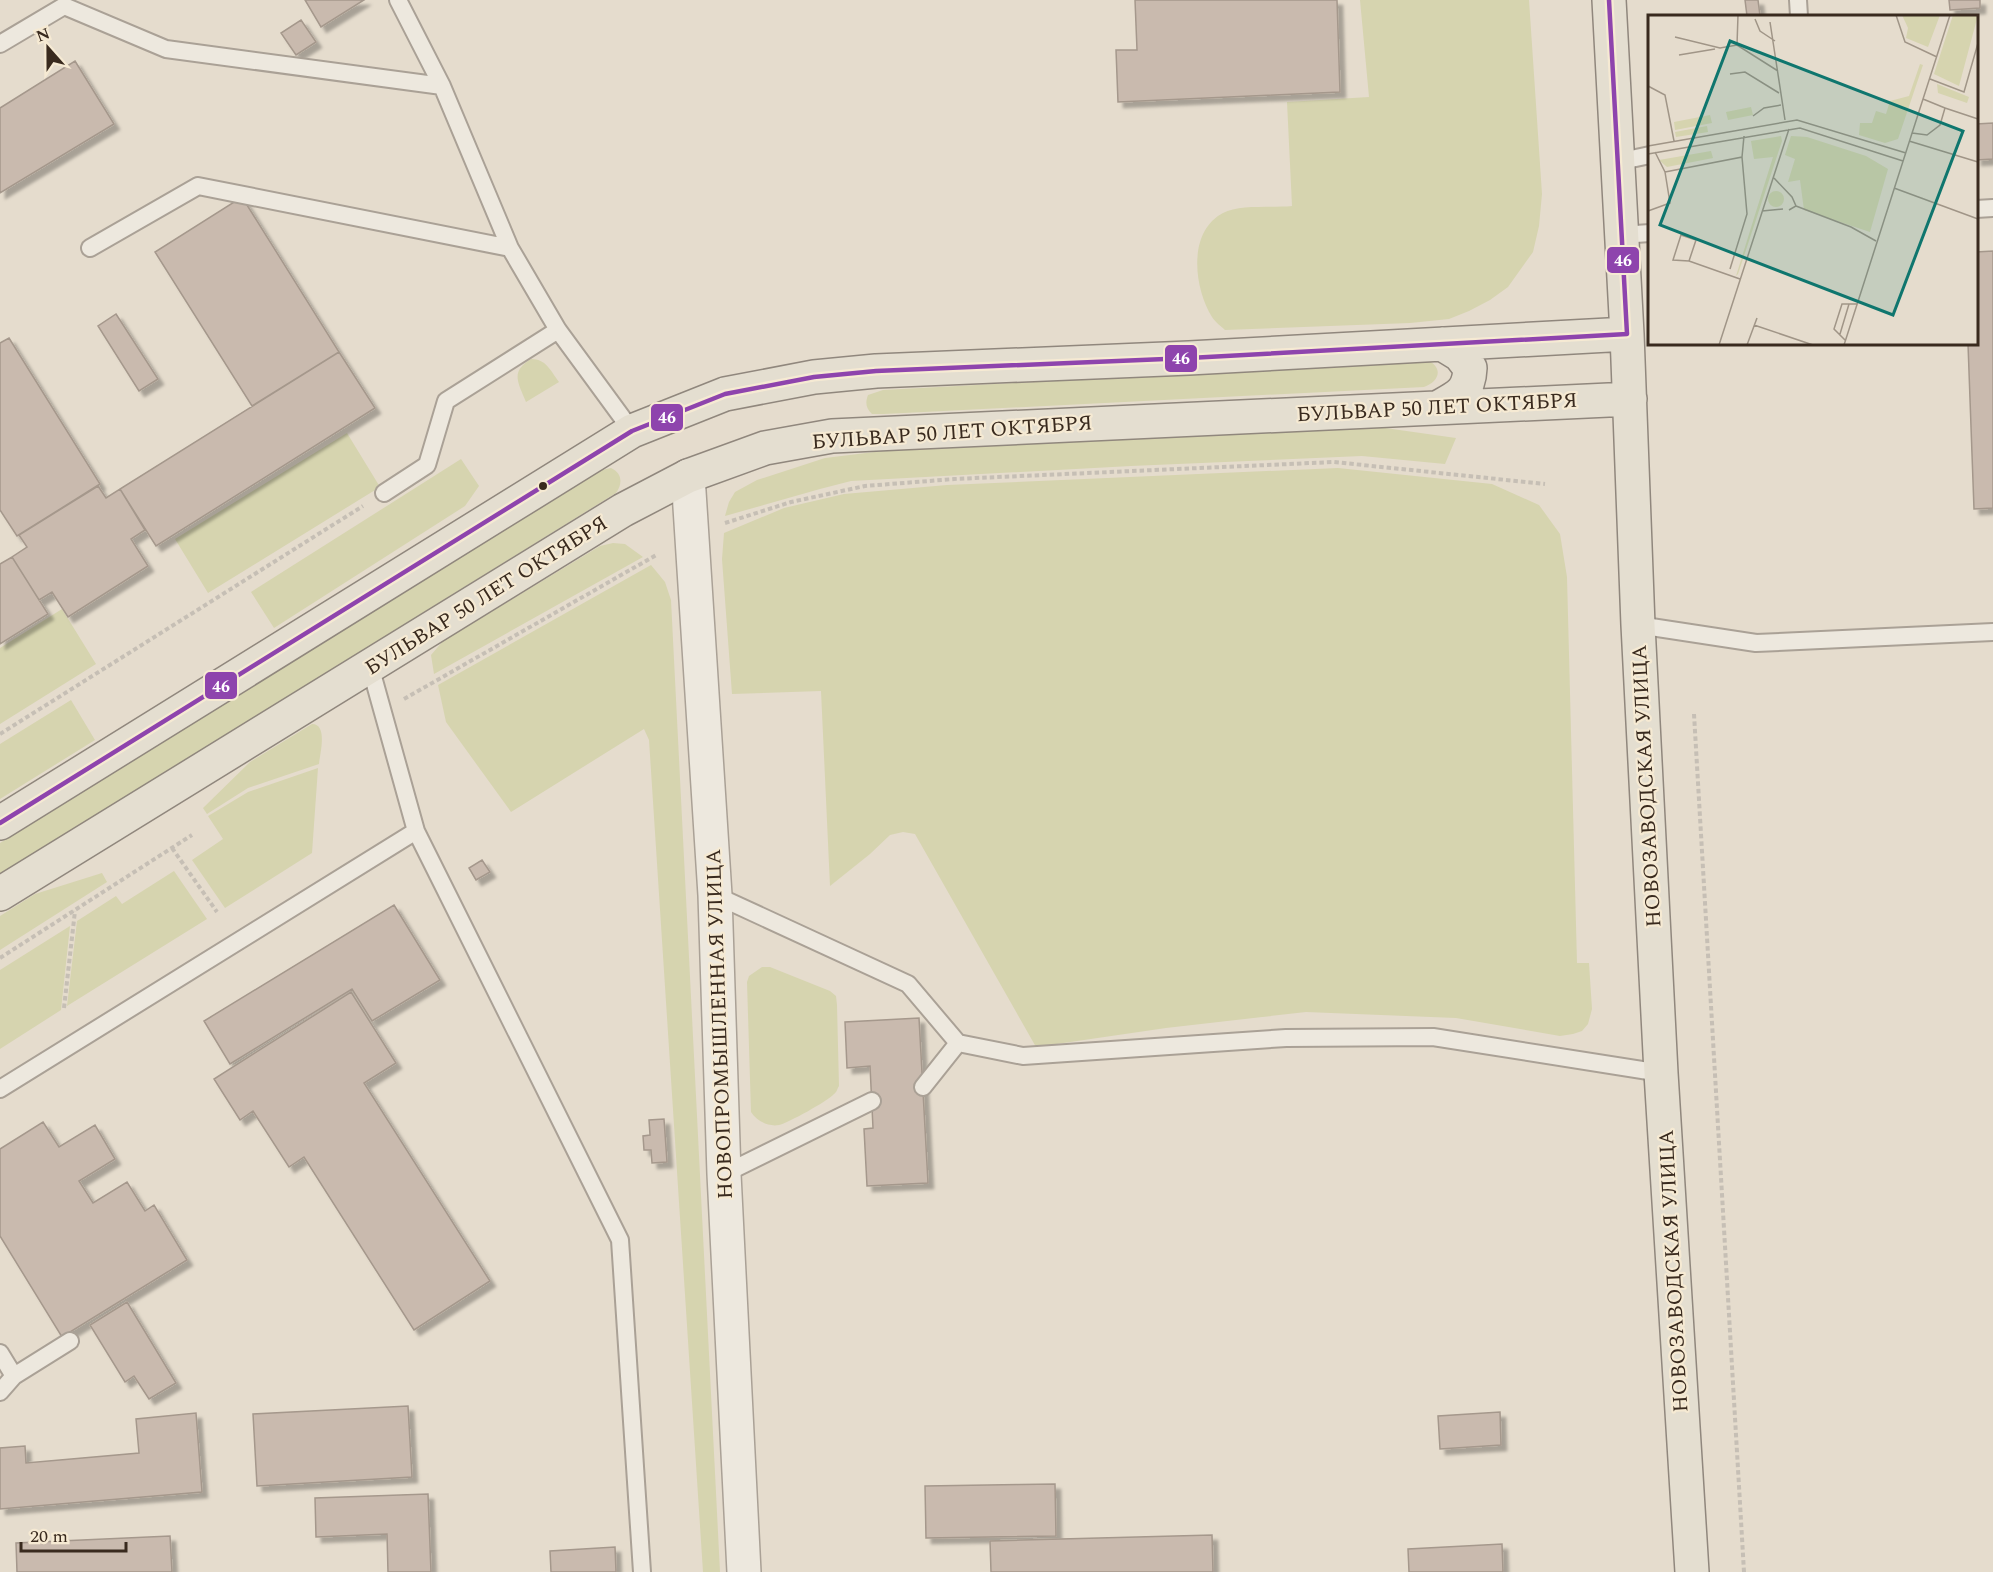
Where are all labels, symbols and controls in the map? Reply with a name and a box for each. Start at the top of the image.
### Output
inset map [1648,15,1978,345]
north arrow [18,18,78,78]
text: N [33,21,53,48]
line badge: 46 [1606,246,1640,274]
text: 46 [1614,249,1632,273]
line badge: 46 [1164,344,1198,373]
text: 46 [1172,347,1190,371]
street label: БУЛЬВАР 50 ЛЕТ ОКТЯБРЯ [1296,385,1578,431]
line badge: 46 [650,403,684,432]
text: 46 [658,406,676,430]
street label: БУЛЬВАР 50 ЛЕТ ОКТЯБРЯ [811,407,1094,459]
unlabelled marker [537,480,549,492]
street label: БУЛЬВАР 50 ЛЕТ ОКТЯБРЯ [359,508,614,684]
street label: НОВОЗАВОДСКАЯ УЛИЦА [1624,644,1670,928]
line badge: 46 [204,671,238,700]
text: 46 [212,675,230,699]
street label: НОВОПРОМЫШЛЕННАЯ УЛИЦА [698,848,742,1200]
street label: НОВОЗАВОДСКАЯ УЛИЦА [1651,1129,1697,1413]
scale bar [21,1515,126,1553]
text: 20 m [30,1523,68,1550]

